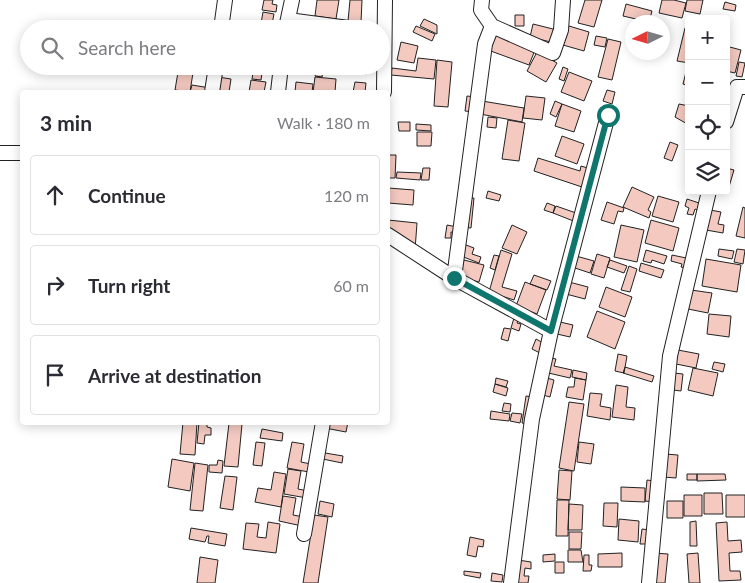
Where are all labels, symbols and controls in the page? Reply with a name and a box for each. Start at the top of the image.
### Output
north arrow [625,15,670,60]
map controls [685,15,730,195]
button: + [685,15,730,60]
search box [20,20,390,75]
icon: search [38,34,66,62]
text: Search here [78,36,176,59]
button: − [685,60,730,105]
route start [597,104,620,127]
button: locate [685,105,730,150]
text: 3 min [40,110,92,135]
text: Walk · 180 m [277,113,370,132]
button: layers [685,150,730,195]
icon: ahead [41,181,69,209]
text: Continue [88,184,166,207]
text: 120 m [324,186,369,205]
route end [443,267,466,290]
icon: right [41,271,69,299]
text: Turn right [88,274,170,297]
text: 60 m [333,276,369,295]
icon: arrive [41,361,69,389]
text: Arrive at destination [88,364,261,387]

